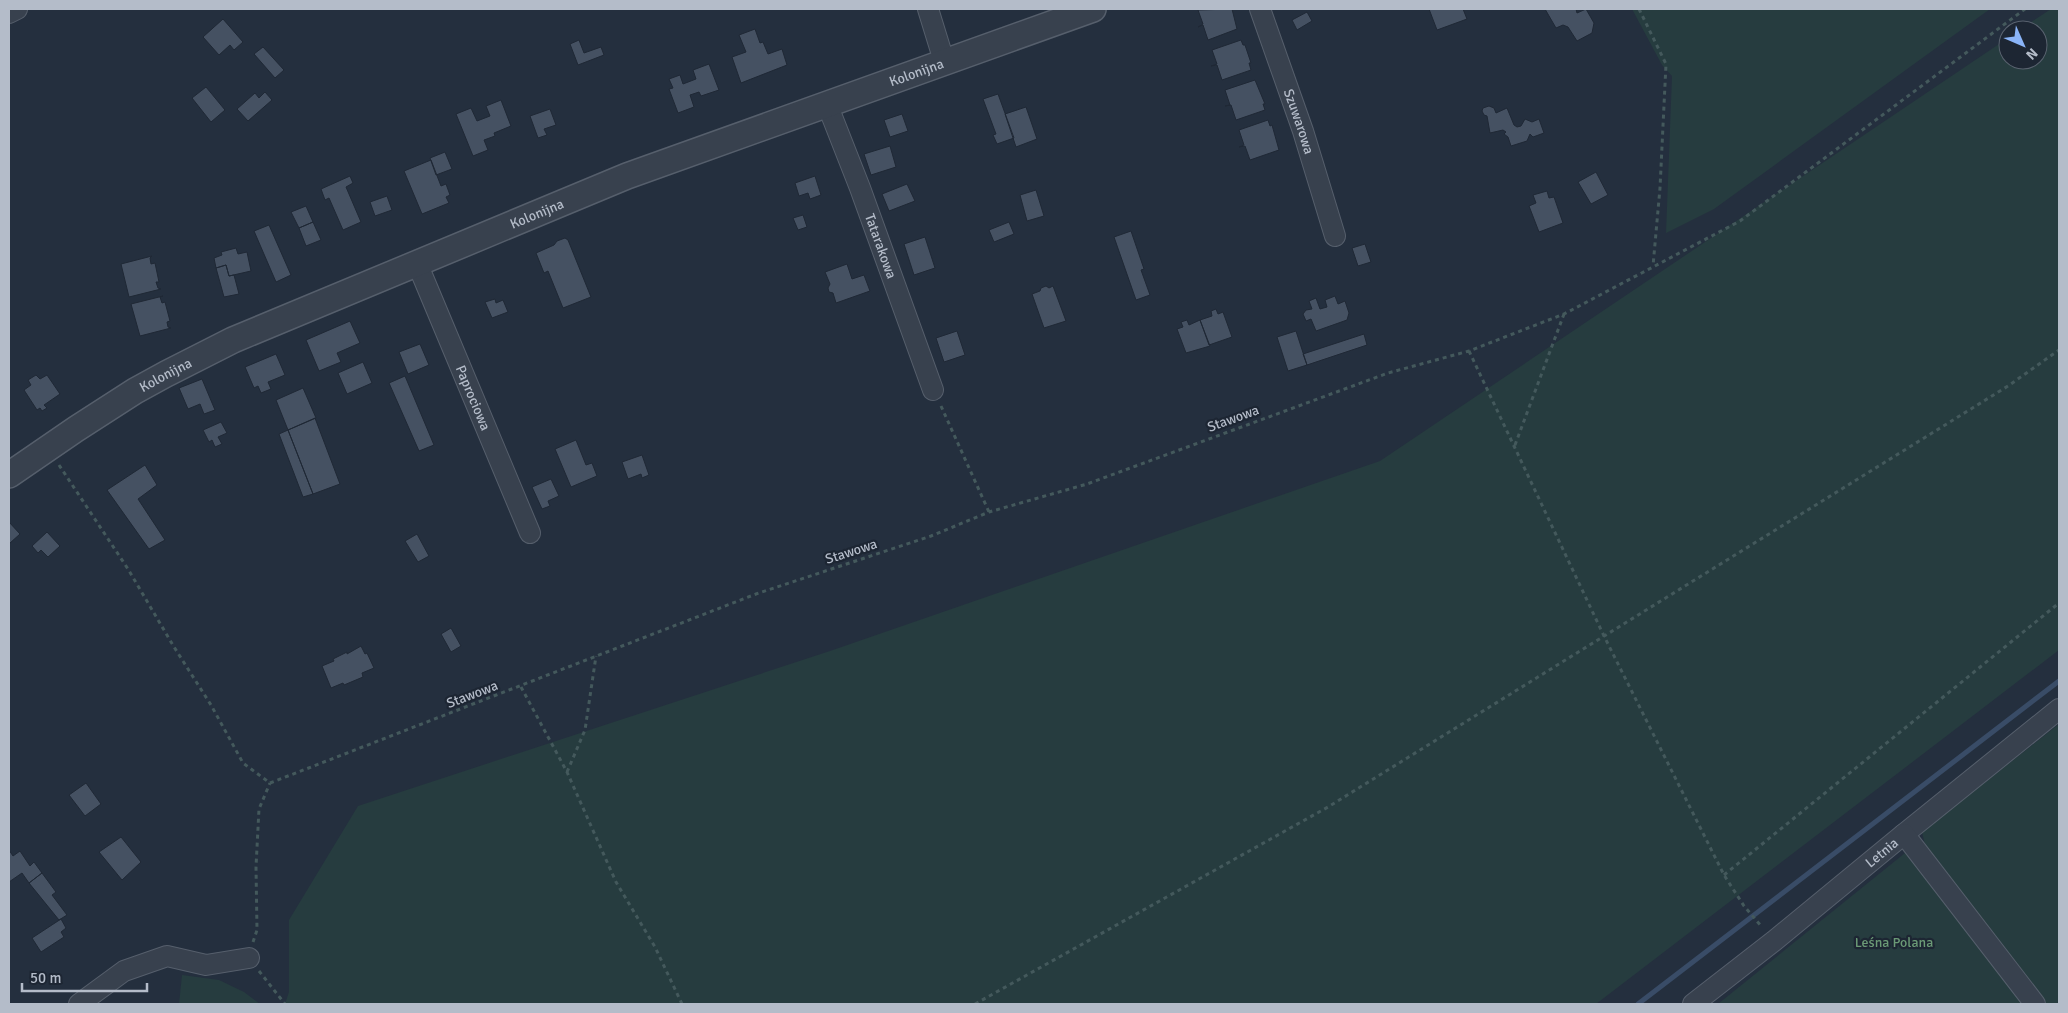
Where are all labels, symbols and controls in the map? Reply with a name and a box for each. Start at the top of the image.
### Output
north arrow [1998,20,2048,70]
text: N [2022,44,2041,63]
street label: Kolonijna [887,55,946,90]
street label: Szuwarowa [1280,87,1318,156]
street label: Kolonijna [508,195,566,233]
street label: Tatarakowa [861,211,900,281]
street label: Kolonijna [137,354,195,396]
street label: Paprociowa [452,363,494,433]
street label: Stawowa [1205,401,1261,436]
street label: Stawowa [823,535,879,568]
street label: Stawowa [444,677,500,712]
street label: Letnia [1862,834,1902,871]
park label: Leśna Polana [1855,934,1933,951]
scale bar [22,960,148,992]
text: 50 m [30,969,61,987]

